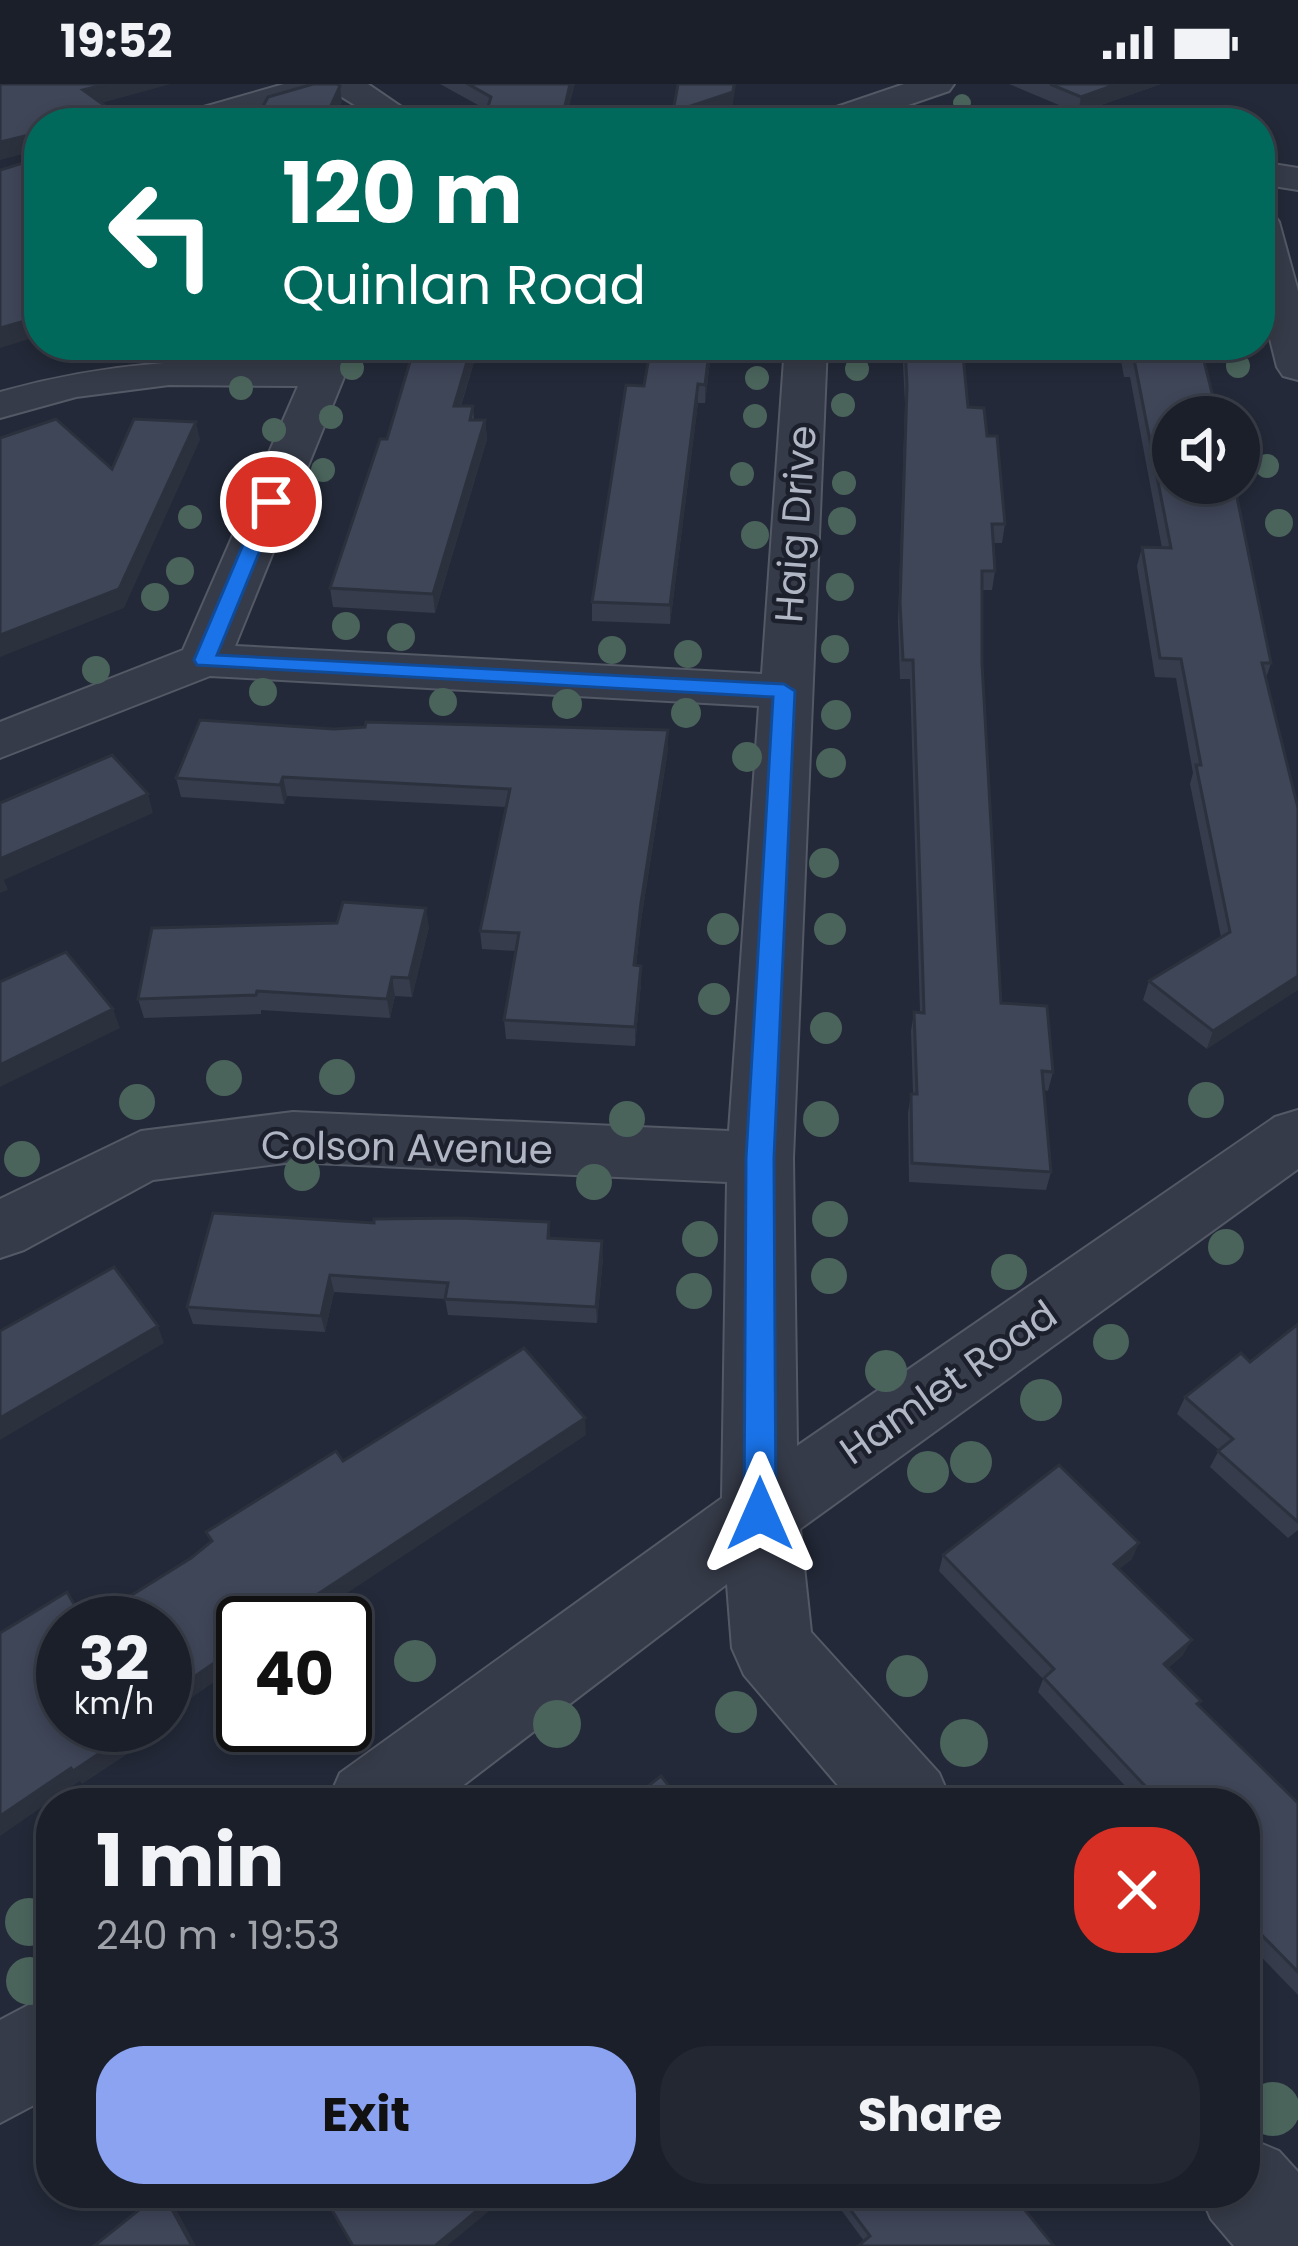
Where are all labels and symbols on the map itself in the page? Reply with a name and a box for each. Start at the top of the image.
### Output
street label: Haig Drive [761,424,830,624]
pin [220,451,322,553]
street label: Colson Avenue [261,1117,553,1178]
street label: Hamlet Road [829,1287,1068,1478]
position arrow [697,1451,823,1577]
speed limit sign: 40 [216,1596,372,1752]

